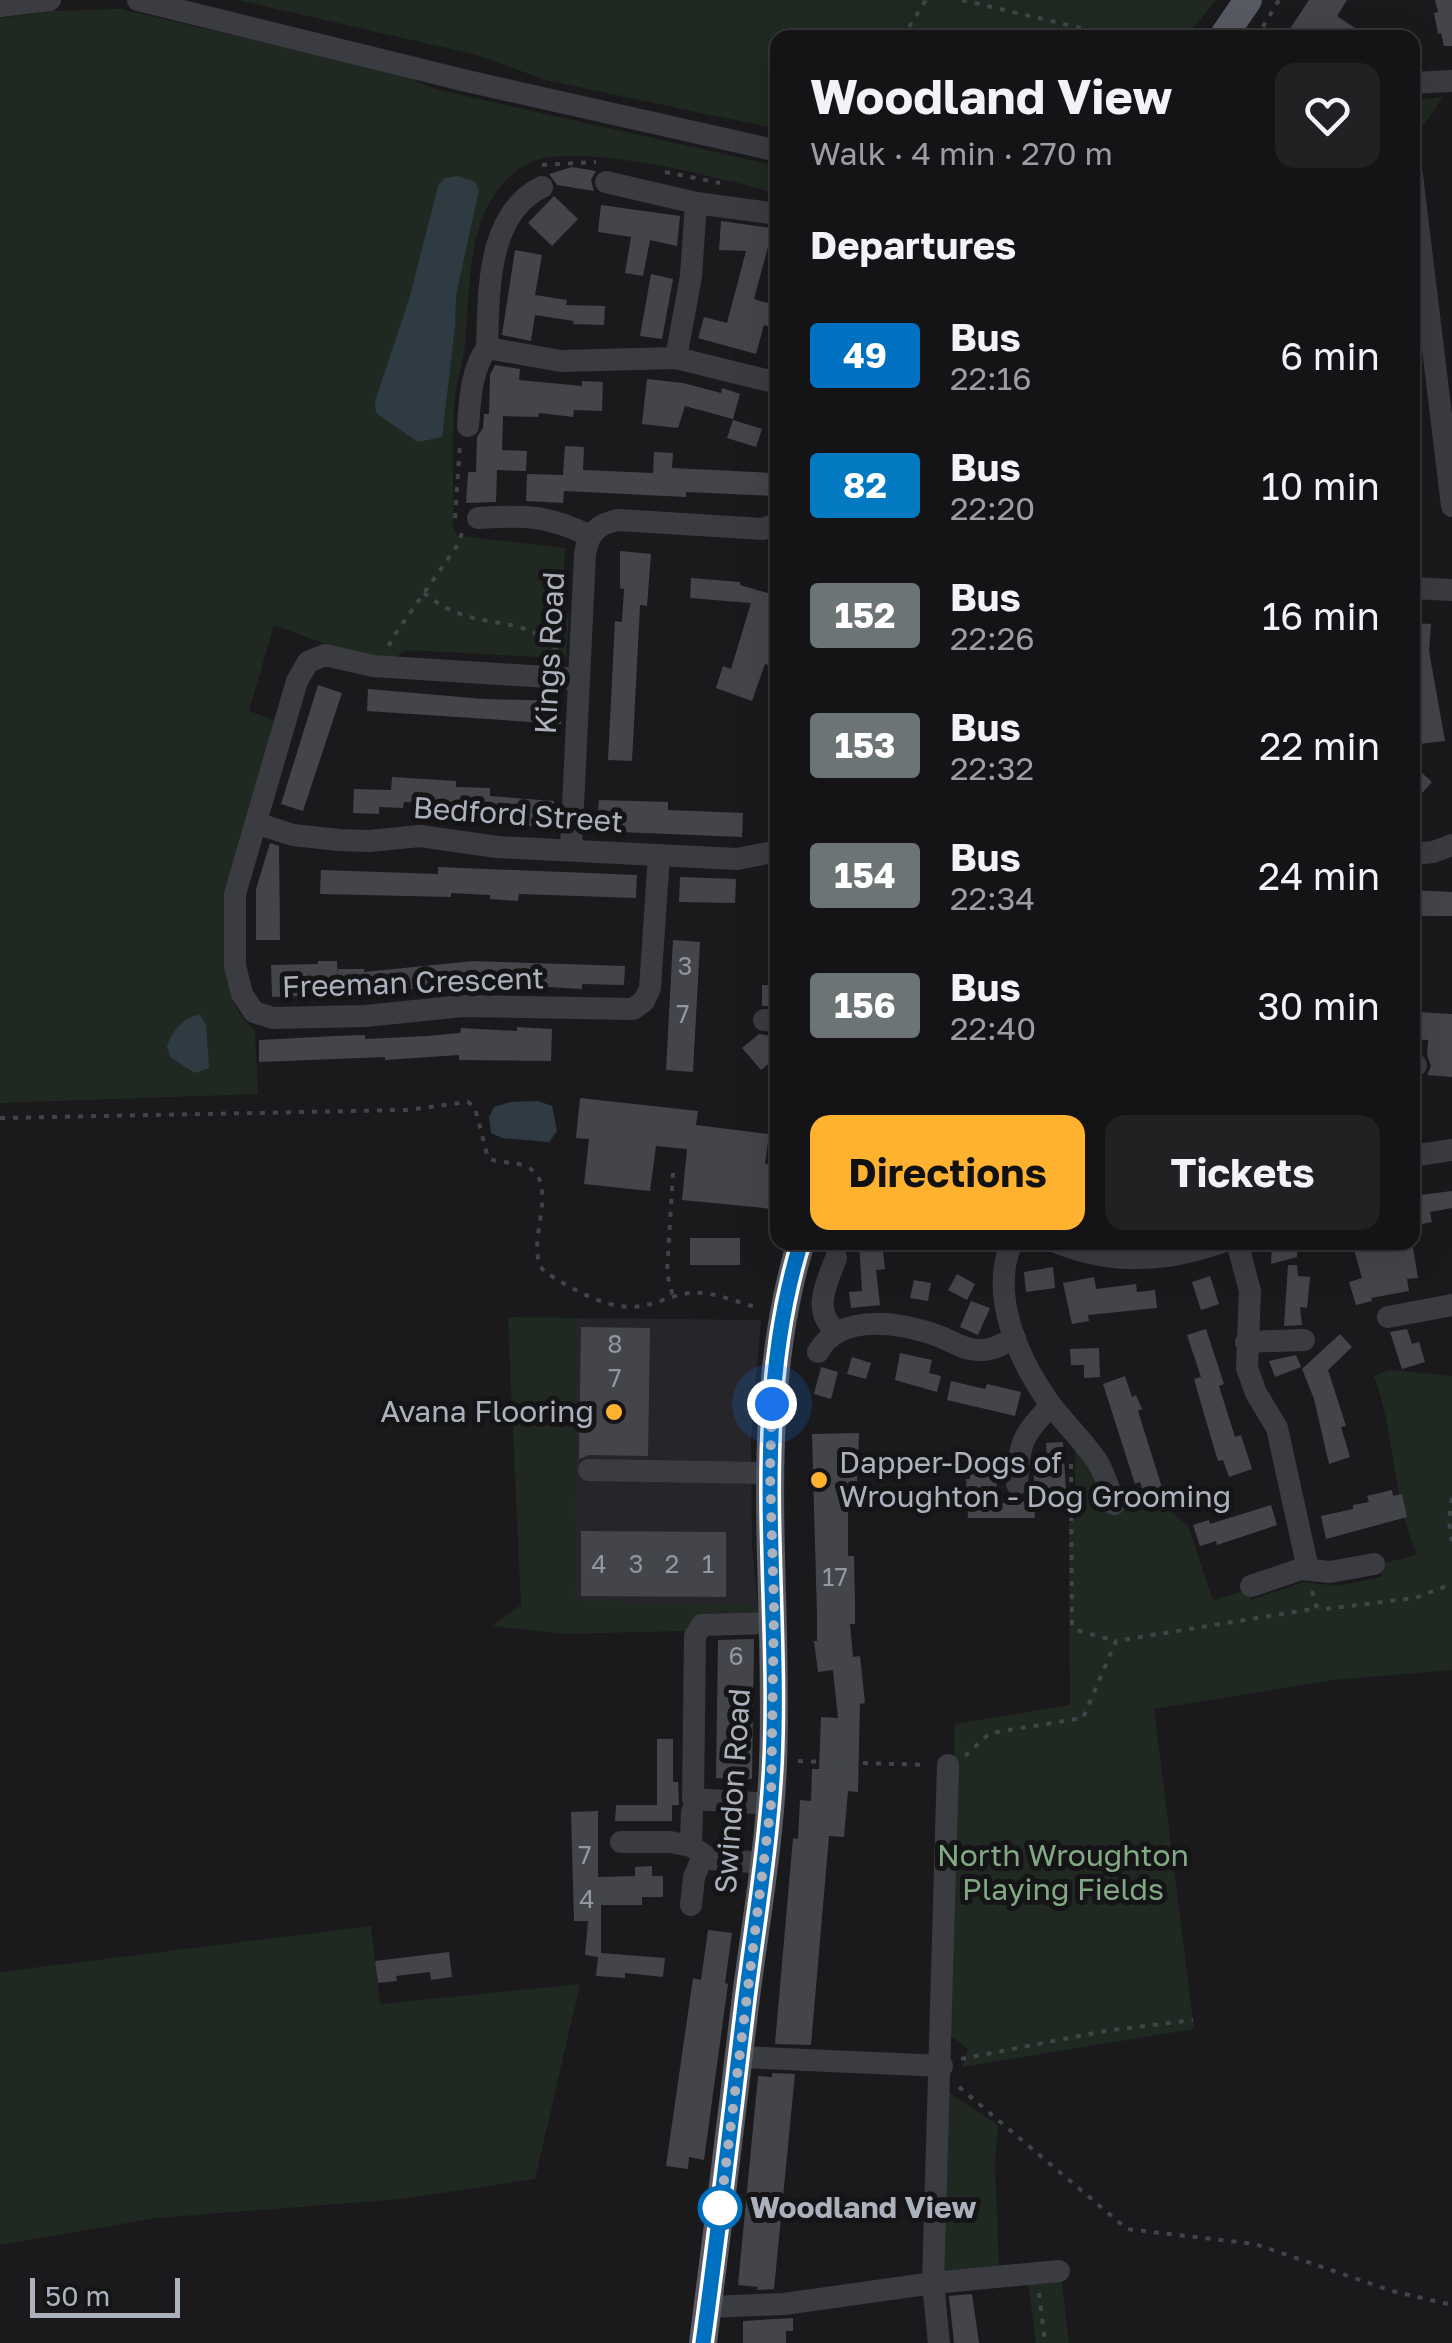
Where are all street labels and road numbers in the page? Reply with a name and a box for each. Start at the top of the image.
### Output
street label: Kings Road [527,571,571,735]
street label: Bedford Street [412,789,624,839]
street label: Freeman Crescent [281,959,545,1005]
street label: Swindon Road [707,1687,757,1895]

